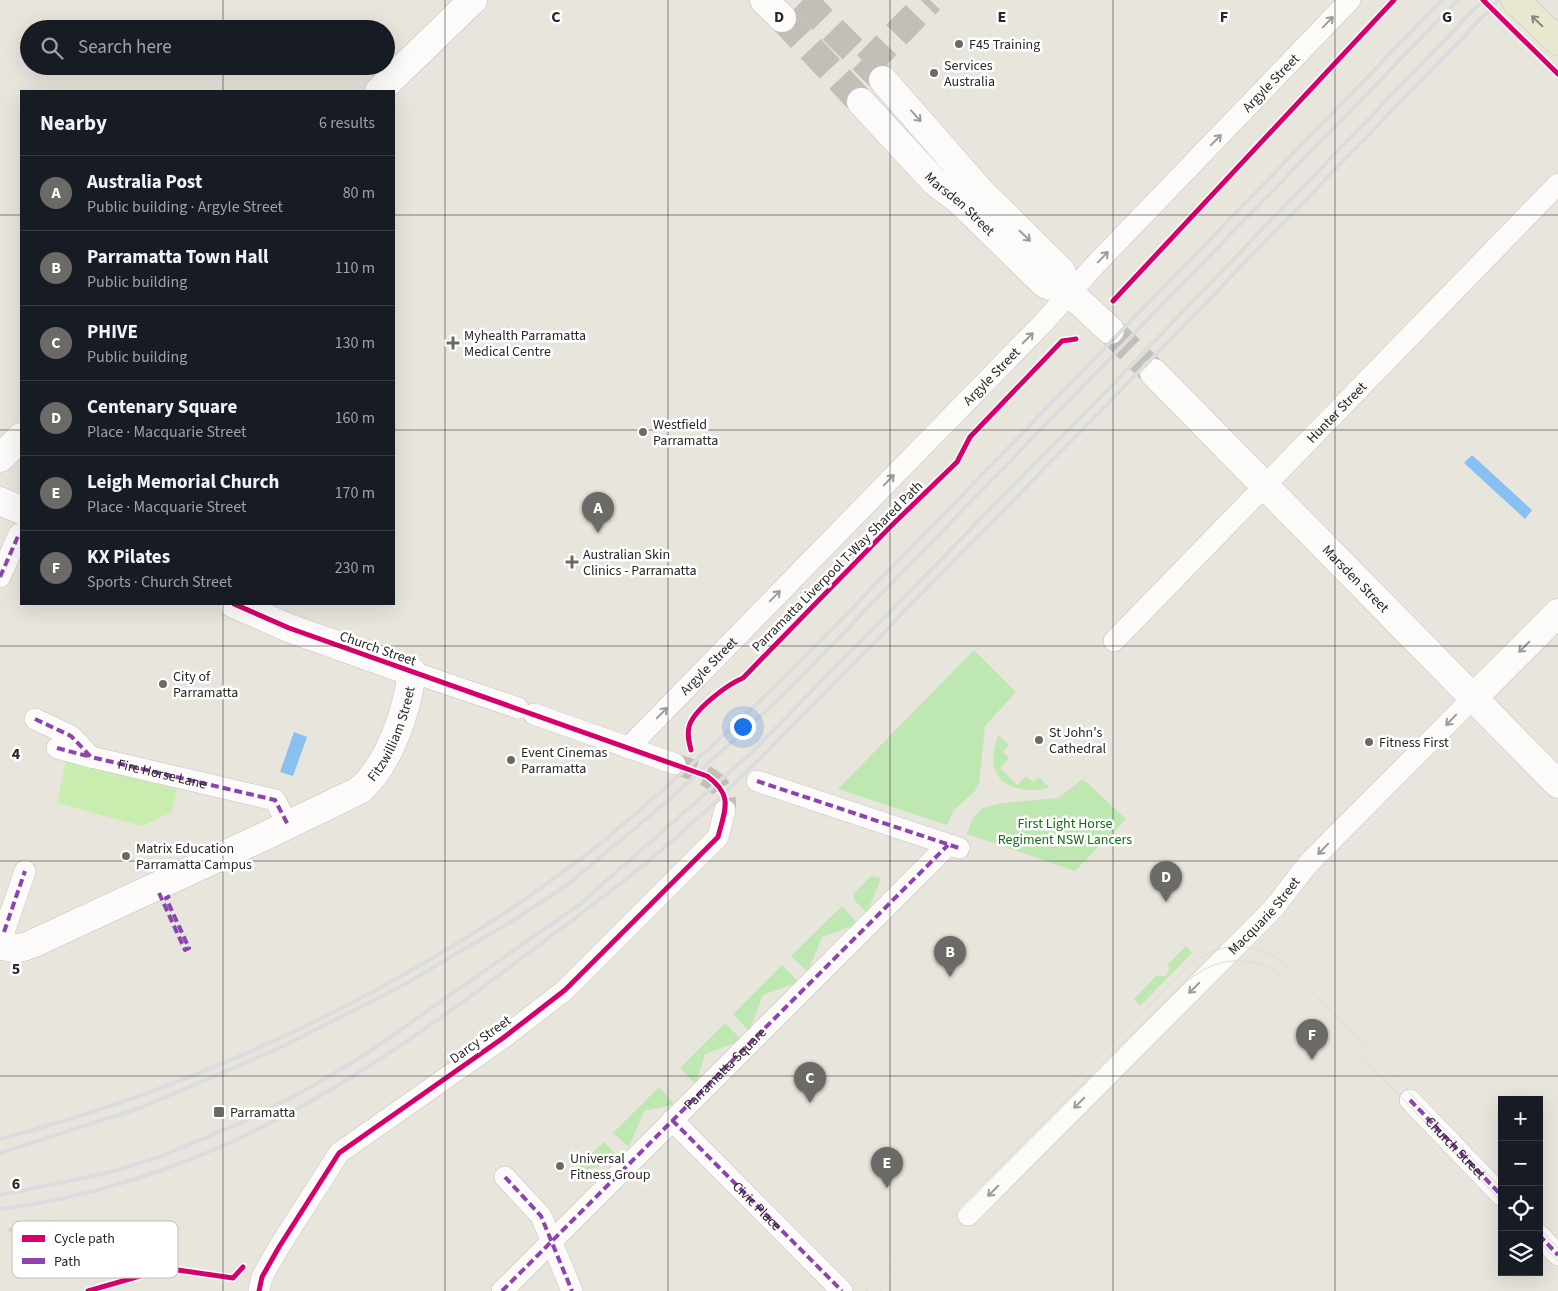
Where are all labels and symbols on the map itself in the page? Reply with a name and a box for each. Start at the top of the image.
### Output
text: C [551,6,561,28]
text: D [774,6,784,28]
text: E [998,6,1006,28]
text: F [1220,6,1228,28]
text: G [1442,6,1452,28]
one-way arrow [1530,15,1543,27]
one-way arrow [1322,16,1334,29]
place label: F45 Training [969,35,1040,55]
marker: F45 Training [953,38,965,50]
street label: Argyle Street [1238,49,1304,117]
place label: Services Australia [944,56,995,92]
marker: Services Australia [928,67,940,79]
one-way arrow [910,110,922,123]
one-way arrow [1210,133,1222,146]
street label: Marsden Street [919,168,999,241]
one-way arrow [1019,230,1032,242]
one-way arrow [1097,251,1109,263]
place label: Myhealth Parramatta Medical Centre [464,326,586,362]
one-way arrow [1022,332,1034,344]
marker: Myhealth Parramatta Medical Centre [446,336,460,350]
street label: Argyle Street [959,343,1025,410]
street label: Hunter Street [1302,378,1372,448]
place label: Westfield Parramatta [653,415,718,451]
marker: Westfield Parramatta [637,426,649,438]
one-way arrow [882,474,894,486]
street label: Parramatta Liverpool T-Way Shared Path [748,477,928,657]
pin: A [582,492,614,533]
street label: Marsden Street [1317,541,1393,618]
place label: Australian Skin Clinics - Parramatta [583,545,697,581]
marker: Australian Skin Clinics - Parramatta [565,555,579,569]
one-way arrow [769,590,781,603]
street label: Church Street [337,626,419,671]
street label: Argyle Street [676,633,742,700]
one-way arrow [1517,641,1530,653]
place label: City of Parramatta [173,667,238,703]
marker: City of Parramatta [157,678,169,690]
street label: Fitzwilliam Street [363,685,421,786]
one-way arrow [656,707,668,719]
your location [730,714,756,740]
one-way arrow [1445,714,1457,726]
place label: St John's Cathedral [1049,723,1107,759]
place label: Fitness First [1379,733,1449,753]
marker: St John's Cathedral [1033,734,1045,746]
marker: Fitness First [1363,736,1375,748]
text: 4 [12,743,21,765]
place label: Event Cinemas Parramatta [521,743,608,779]
marker: Event Cinemas Parramatta [505,754,517,766]
street label: Fire Horse Lane [116,755,208,795]
park label: First Light Horse Regiment NSW Lancers [998,814,1132,850]
place label: Matrix Education Parramatta Campus [136,839,252,875]
one-way arrow [1317,843,1329,856]
marker: Matrix Education Parramatta Campus [120,850,132,862]
pin: D [1150,861,1182,902]
street label: Macquarie Street [1224,873,1305,960]
pin: B [934,936,966,977]
text: 5 [12,958,20,980]
one-way arrow [1188,981,1200,994]
street label: Darcy Street [446,1011,516,1069]
pin: F [1296,1019,1328,1060]
street label: Parramatta Square [680,1023,771,1115]
pin: C [794,1062,826,1103]
one-way arrow [1073,1097,1086,1109]
place label: Parramatta [230,1103,295,1123]
marker: Parramatta [212,1105,226,1119]
street label: Church Street [1420,1113,1490,1184]
pin: E [871,1147,903,1188]
place label: Universal Fitness Group [570,1149,651,1185]
marker: Universal Fitness Group [554,1160,566,1172]
text: 6 [12,1173,20,1195]
street label: Civic Place [728,1177,786,1236]
one-way arrow [987,1184,999,1196]
legend [12,1221,178,1278]
text: Cycle path [54,1229,115,1249]
text: Path [54,1252,81,1272]

